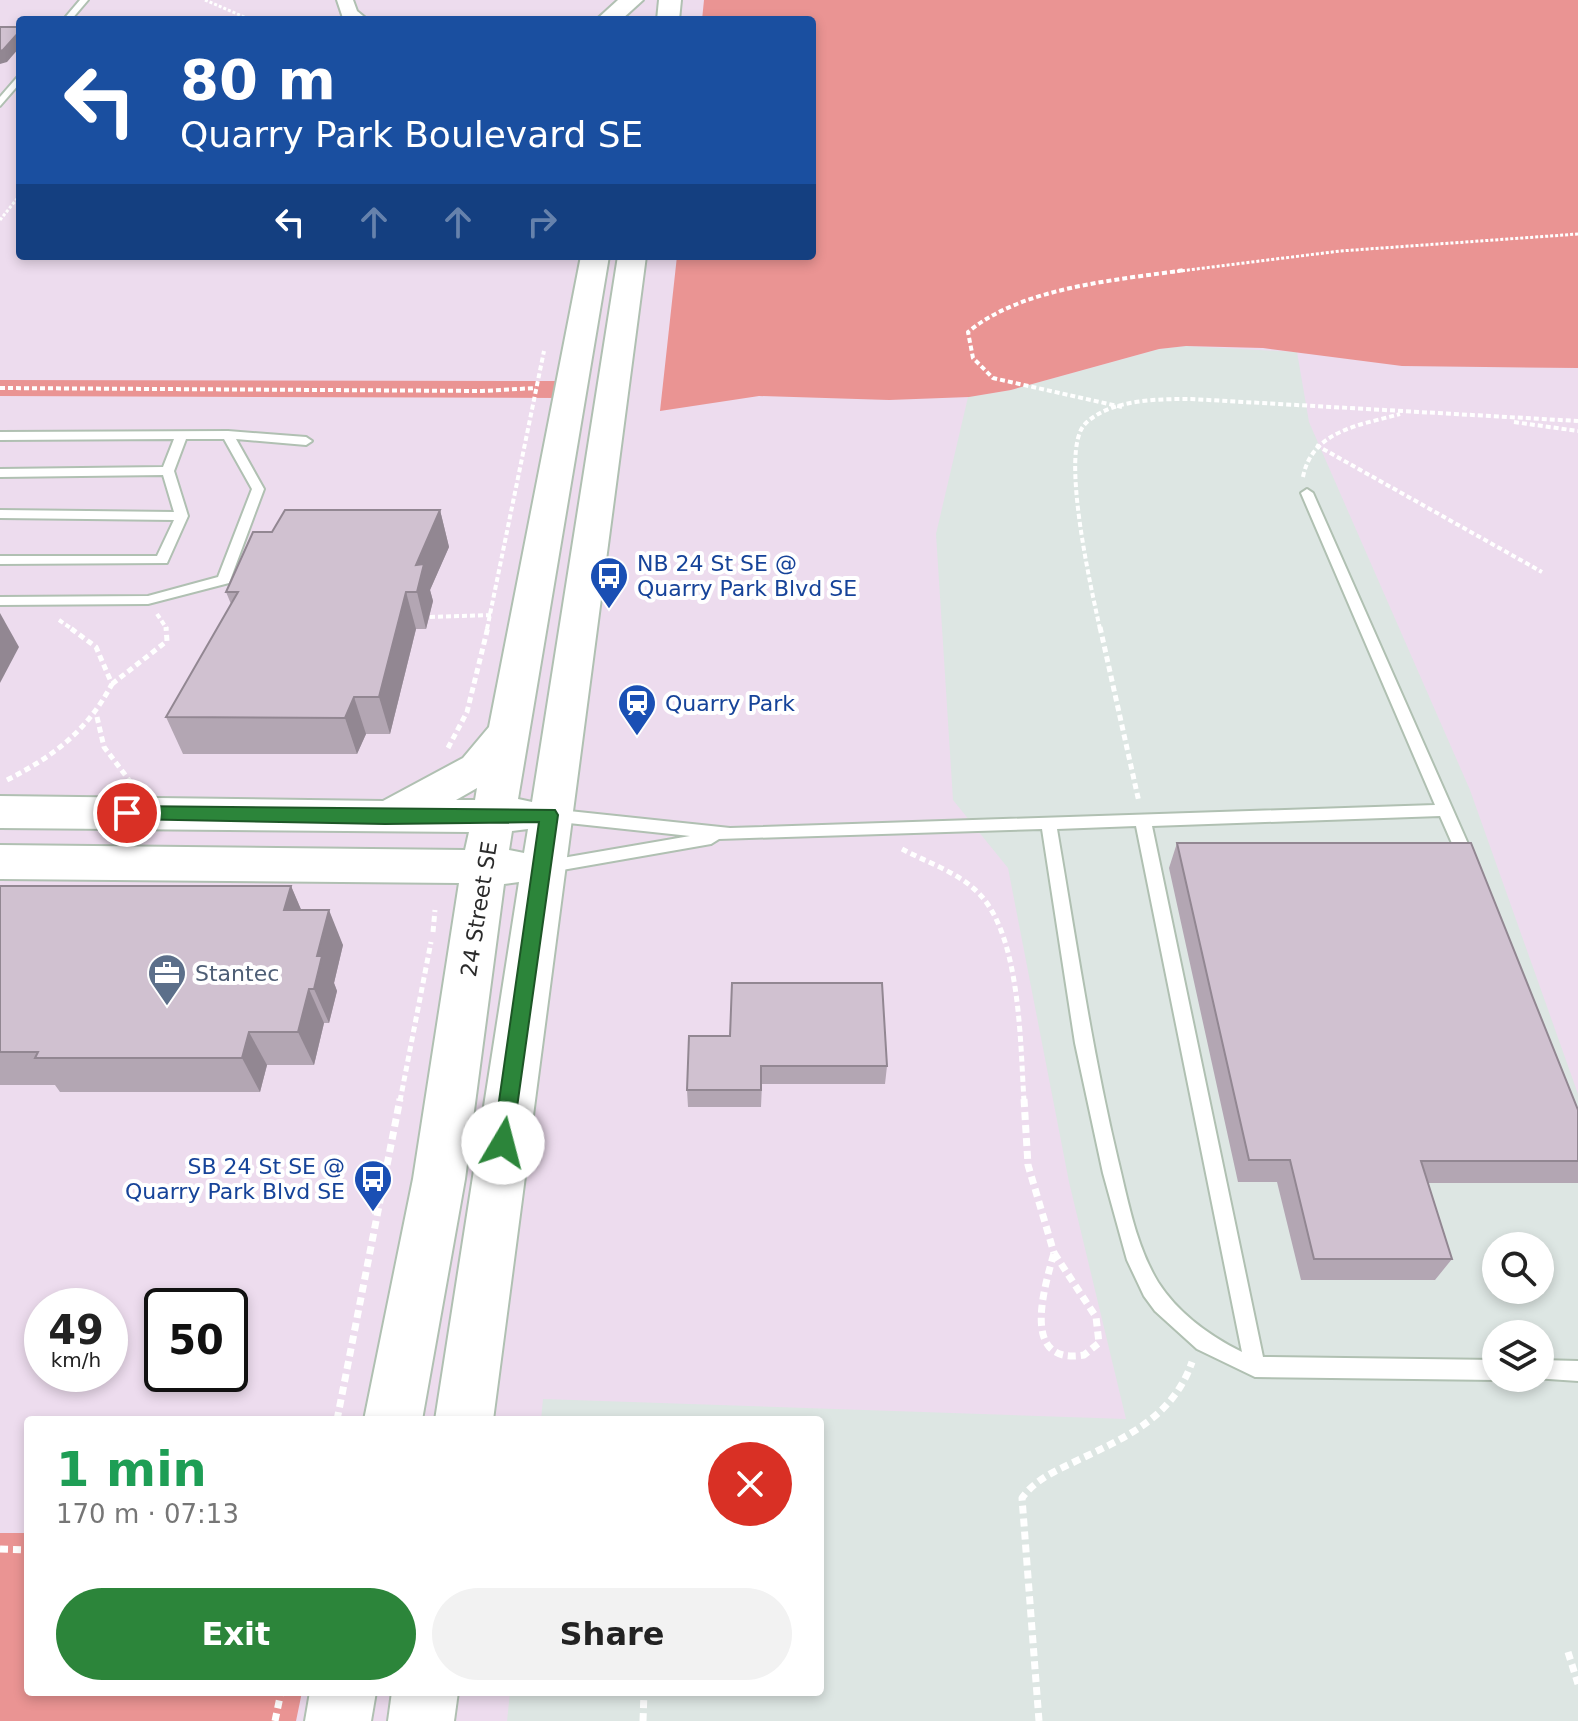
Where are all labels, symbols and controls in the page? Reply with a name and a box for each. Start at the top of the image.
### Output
text: 80 m [180,47,336,112]
icon: left [48,48,152,152]
text: Quarry Park Boulevard SE [180,114,643,155]
icon: left [268,200,312,244]
icon: ahead [352,200,396,244]
icon: ahead [436,200,480,244]
icon: right [520,200,564,244]
place label: NB 24 St SE @ Quarry Park Blvd SE [637,551,857,601]
bus stop icon: NB 24 St SE @ Quarry Park Blvd SE [588,555,630,610]
station icon: Quarry Park [616,682,658,737]
place label: Quarry Park [665,691,795,716]
pin [93,779,161,847]
icon: arrive [105,791,149,835]
street label: 24 Street SE [456,840,502,978]
office icon: Stantec [146,952,188,1007]
place label: Stantec [195,961,279,986]
position arrow [461,1101,545,1185]
place label: SB 24 St SE @ Quarry Park Blvd SE [125,1154,345,1204]
bus stop icon: SB 24 St SE @ Quarry Park Blvd SE [352,1158,394,1213]
map controls [1482,1232,1554,1392]
button: search [1482,1232,1554,1304]
speed limit sign: 50 [144,1288,248,1392]
text: 49 [48,1307,104,1353]
button: layers [1482,1320,1554,1392]
text: km/h [51,1348,101,1372]
text: 1 min [56,1441,207,1497]
button: close [708,1442,792,1526]
text: 170 m · 07:13 [56,1499,239,1529]
button: Exit [56,1588,416,1680]
button: Share [432,1588,792,1680]

